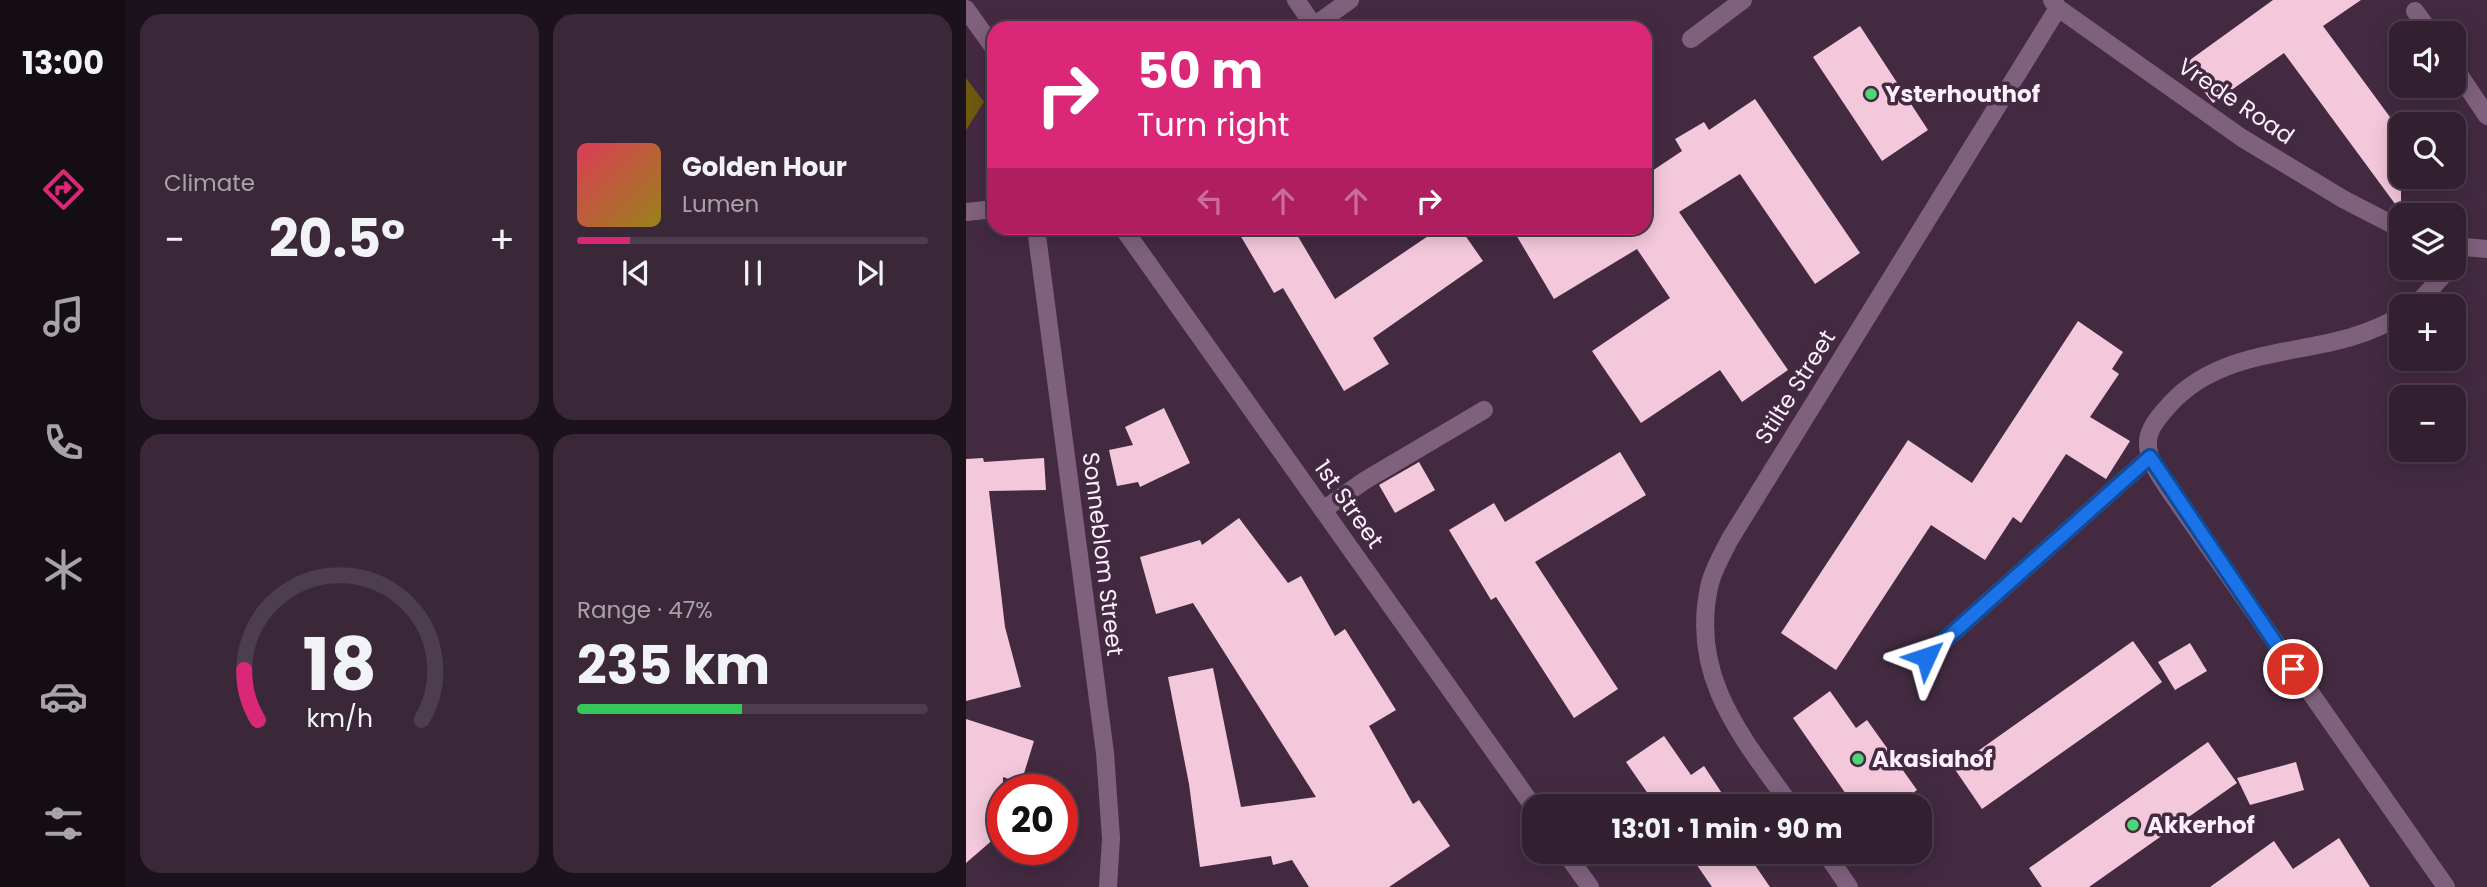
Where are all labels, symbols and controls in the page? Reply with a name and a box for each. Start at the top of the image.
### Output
map controls [2389,21,2466,462]
button: sound [2389,21,2466,98]
text: 50 m [1137,37,1263,105]
text: 13:00 [22,40,104,85]
icon: right [1022,49,1113,140]
street label: Vrede Road [2171,50,2301,152]
place label: Ysterhouthof [1885,78,2040,110]
marker: Ysterhouthof [1863,86,1879,102]
text: Turn right [1137,102,1289,147]
button: search [2389,112,2466,189]
text: Golden Hour [682,149,847,185]
icon: directions [39,165,88,214]
text: Climate [164,167,255,199]
icon: left [1191,182,1229,220]
icon: ahead [1264,182,1302,220]
icon: ahead [1337,182,1375,220]
icon: right [1410,182,1448,220]
text: Lumen [682,188,759,220]
text: 20.5° [269,202,405,275]
button: layers [2389,203,2466,280]
text: − [164,213,185,266]
text: + [489,213,515,266]
icon: previous [617,254,655,292]
icon: pause [734,254,772,292]
icon: next [851,254,889,292]
icon: music [39,292,88,341]
button: + [2389,294,2466,371]
street label: Stilte Street [1747,324,1843,450]
button: − [2389,385,2466,462]
icon: phone [39,418,88,467]
street label: Sonneblom Street [1075,450,1131,658]
street label: 1st Street [1307,453,1391,555]
icon: climate [39,545,88,594]
text: Range · 47% [577,594,713,626]
text: 18 [302,614,377,715]
position arrow [1889,620,1963,694]
text: 235 km [577,629,770,702]
pin [2263,639,2323,699]
icon: arrive [2274,650,2312,688]
icon: car [39,672,88,721]
text: km/h [306,700,373,735]
place label: Akasiahof [1872,743,1992,775]
marker: Akasiahof [1850,751,1866,767]
speed limit sign: 20 [987,774,1078,865]
icon: filters [39,799,88,848]
place label: Akkerhof [2147,809,2255,841]
text: 13:01 · 1 min · 90 m [1611,811,1843,847]
marker: Akkerhof [2125,817,2141,833]

